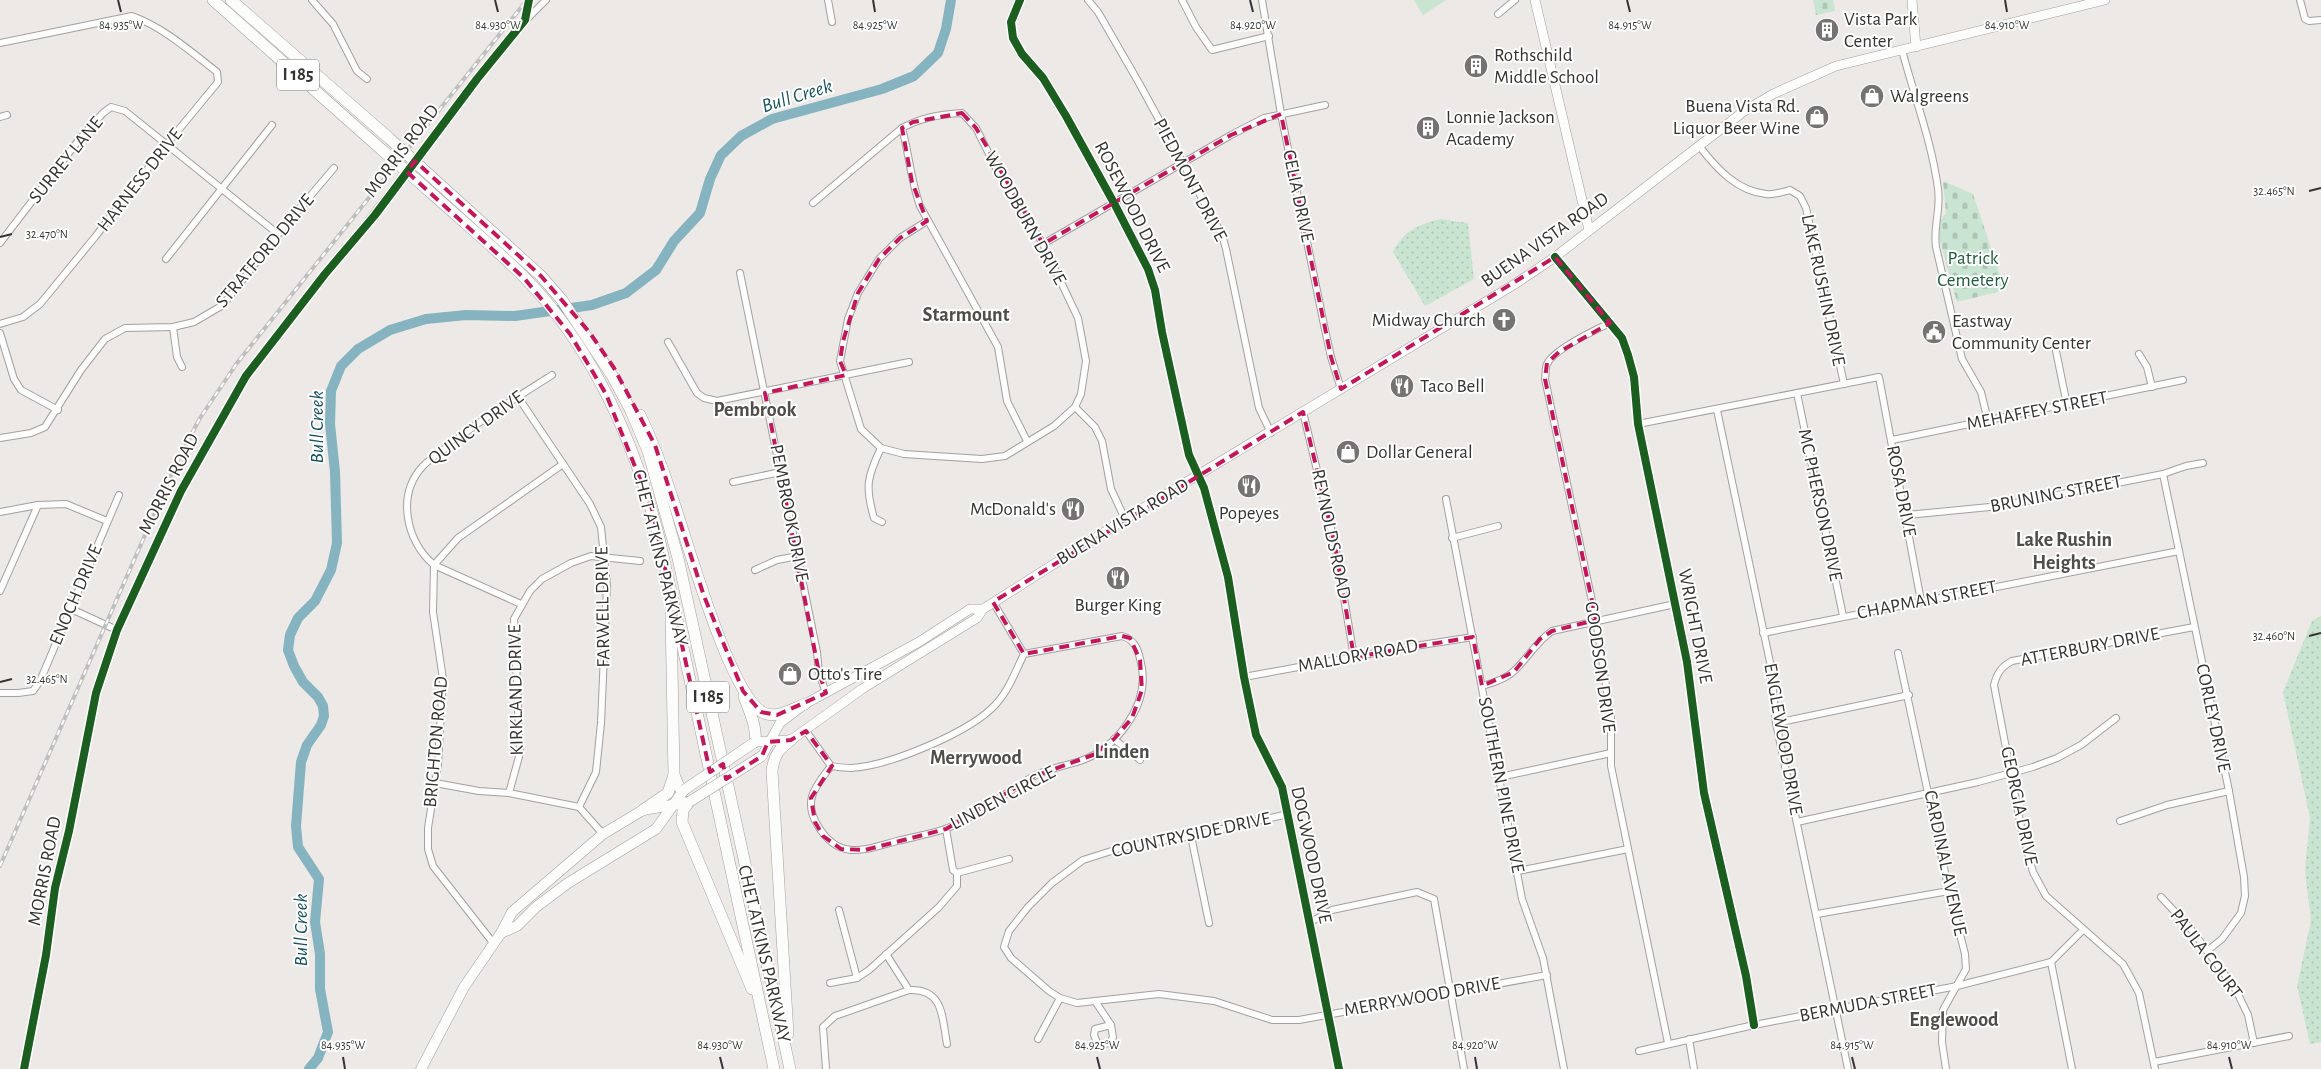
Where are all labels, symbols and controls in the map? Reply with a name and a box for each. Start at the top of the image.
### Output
place label: Vista Park Center [1844,10,1917,51]
building icon: Vista Park Center [1814,17,1840,43]
text: 84.935°W [99,19,143,31]
text: 84.930°W [475,19,521,31]
text: 84.925°W [853,19,898,31]
text: 84.920°W [1230,19,1276,31]
text: 84.915°W [1608,19,1652,31]
text: 84.910°W [1985,19,2030,31]
place label: Rothschild Middle School [1494,46,1599,87]
building icon: Rothschild Middle School [1463,53,1489,79]
road number: I 185 [277,60,319,90]
water label: Bull Creek [759,76,835,116]
shop icon: Walgreens [1859,83,1885,109]
place label: Walgreens [1890,87,1969,106]
place label: Buena Vista Rd. Liquor Beer Wine [1673,97,1800,138]
street label: MORRIS ROAD [361,101,443,201]
shop icon: Buena Vista Rd. Liquor Beer Wine [1804,104,1830,130]
place label: Lonnie Jackson Academy [1446,108,1555,149]
street label: SURREY LANE [25,113,107,207]
street label: PIEDMONT DRIVE [1150,115,1230,245]
building icon: Lonnie Jackson Academy [1415,115,1441,141]
street label: HARNESS DRIVE [94,125,186,235]
street label: ROSEWOOD DRIVE [1091,138,1173,276]
street label: WOODBURN DRIVE [981,148,1069,288]
street label: CELIA DRIVE [1279,148,1317,244]
text: 32.465°N [2253,185,2295,197]
street label: BUENA VISTA ROAD [1478,189,1612,291]
street label: STRATFORD DRIVE [212,191,318,311]
street label: LAKE RUSHIN DRIVE [1798,213,1848,367]
text: 32.470°N [26,228,68,240]
park label: Patrick Cemetery [1937,249,2009,290]
district label: Starmount [923,305,1010,325]
church icon: Midway Church [1491,307,1517,333]
place label: Midway Church [1372,311,1486,330]
place label: Eastway Community Center [1952,312,2091,353]
public building icon: Eastway Community Center [1921,319,1947,345]
restaurant icon: Taco Bell [1389,373,1415,399]
place label: Taco Bell [1420,377,1485,396]
street label: QUINCY DRIVE [425,387,527,469]
street label: MEHAFFEY STREET [1965,388,2109,434]
water label: Bull Creek [307,391,327,463]
district label: Pembrook [714,400,797,420]
street label: MC PHERSON DRIVE [1795,427,1845,583]
street label: MORRIS ROAD [135,430,203,538]
shop icon: Dollar General [1335,439,1361,465]
street label: PEMBROOK DRIVE [766,443,812,583]
place label: Dollar General [1366,443,1473,462]
street label: ROSA DRIVE [1883,444,1919,538]
street label: REYNOLDS ROAD [1308,467,1354,601]
street label: CHET ATKINS PARKWAY [629,468,691,648]
street label: BRUNING STREET [1989,472,2123,516]
restaurant icon: Popeyes [1236,473,1262,499]
street label: BUENA VISTA ROAD [1054,475,1192,569]
restaurant icon: McDonald's [1060,496,1086,522]
place label: McDonald's [970,500,1056,519]
place label: Popeyes [1219,504,1279,523]
district label: Lake Rushin Heights [2016,530,2112,573]
street label: ENOCH DRIVE [46,542,106,648]
street label: FARWELL DRIVE [592,546,614,668]
restaurant icon: Burger King [1105,565,1131,591]
street label: WRIGHT DRIVE [1675,567,1715,685]
street label: CHAPMAN STREET [1856,577,1998,623]
place label: Burger King [1074,596,1162,615]
street label: GOODSON DRIVE [1581,600,1619,734]
street label: KIRKLAND DRIVE [505,624,527,756]
street label: ATTERBURY DRIVE [2019,624,2161,670]
text: 32.460°N [2253,630,2295,642]
street label: MALLORY ROAD [1296,636,1420,676]
shop icon: Otto's Tire [777,661,803,687]
street label: ENGLEWOOD DRIVE [1760,662,1806,816]
street label: CORLEY DRIVE [2192,662,2234,774]
place label: Otto's Tire [808,665,882,684]
text: 32.465°N [26,673,68,685]
street label: BRIGHTON ROAD [421,676,451,808]
road number: I 185 [687,682,729,712]
street label: SOUTHERN PINE DRIVE [1475,695,1527,875]
district label: Linden [1095,742,1150,762]
street label: GEORGIA DRIVE [1997,745,2041,867]
district label: Merrywood [930,748,1022,768]
street label: LINDEN CIRCLE [947,762,1059,834]
street label: DOGWOOD DRIVE [1287,785,1335,925]
street label: CARDINAL AVENUE [1920,789,1970,937]
street label: COUNTRYSIDE DRIVE [1110,809,1272,861]
street label: MORRIS ROAD [25,815,65,927]
street label: CHET ATKINS PARKWAY [734,863,794,1045]
water label: Bull Creek [291,894,311,966]
street label: PAULA COURT [2166,906,2246,1002]
street label: MERRYWOOD DRIVE [1342,974,1502,1020]
street label: BERMUDA STREET [1798,980,1938,1026]
district label: Englewood [1909,1010,1999,1030]
text: 84.935°W [321,1039,365,1051]
text: 84.930°W [697,1039,743,1051]
text: 84.925°W [1075,1039,1120,1051]
text: 84.920°W [1452,1039,1498,1051]
text: 84.915°W [1830,1039,1874,1051]
text: 84.910°W [2207,1039,2252,1051]

